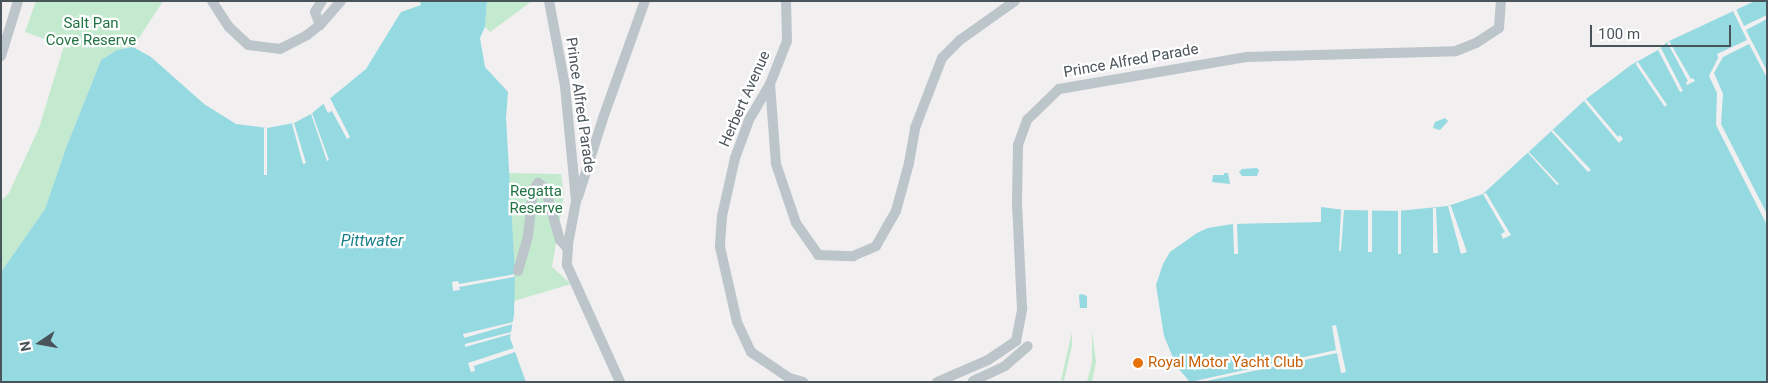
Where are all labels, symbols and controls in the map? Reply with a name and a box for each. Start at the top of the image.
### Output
park label: Salt Pan Cove Reserve [46,14,136,49]
scale bar [1593,15,1734,47]
text: 100 m [1598,25,1640,43]
street label: Prince Alfred Parade [562,36,598,174]
street label: Prince Alfred Parade [1062,40,1200,82]
street label: Herbert Avenue [716,48,774,150]
park label: Regatta Reserve [509,182,563,217]
water label: Pittwater [341,231,403,251]
north arrow [15,318,65,368]
text: N [16,340,34,353]
place label: Royal Motor Yacht Club [1148,354,1303,372]
marker: Royal Motor Yacht Club [1132,357,1144,369]

